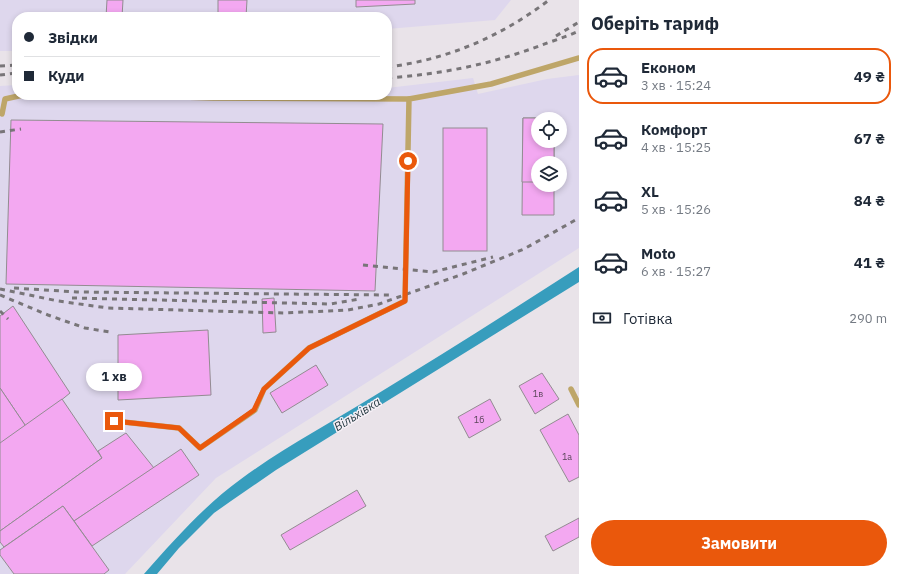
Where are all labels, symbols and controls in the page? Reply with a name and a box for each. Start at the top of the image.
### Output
text: Оберіть тариф [591,12,719,35]
text: Звідки [48,28,98,47]
icon: car [593,58,629,94]
text: Економ [641,58,696,77]
text: Куди [48,66,85,85]
text: 49 ₴ [854,67,885,86]
text: 3 хв · 15:24 [641,77,711,94]
map controls [531,112,567,192]
button: locate [531,112,567,148]
icon: car [593,120,629,156]
text: Комфорт [641,120,707,139]
text: 67 ₴ [854,129,885,148]
text: 4 хв · 15:25 [641,139,711,156]
route start [399,152,417,170]
button: layers [531,156,567,192]
icon: car [593,182,629,218]
text: XL [641,182,659,201]
text: 84 ₴ [854,191,885,210]
text: 5 хв · 15:26 [641,201,711,218]
icon: car [593,244,629,280]
text: Moto [641,244,676,263]
text: 41 ₴ [854,253,885,272]
text: 6 хв · 15:27 [641,263,711,280]
icon: cash [591,307,613,329]
text: Готівка [623,309,673,328]
text: 290 m [849,310,887,327]
callout: 1 хв [86,363,142,391]
text: 1 хв [101,368,127,385]
house number: 1в [533,388,543,399]
water label: Вільхівка [331,394,383,434]
route end [105,412,123,430]
house number: 1б [474,414,484,425]
house number: 1а [562,451,572,462]
button: Замовити [591,520,887,566]

